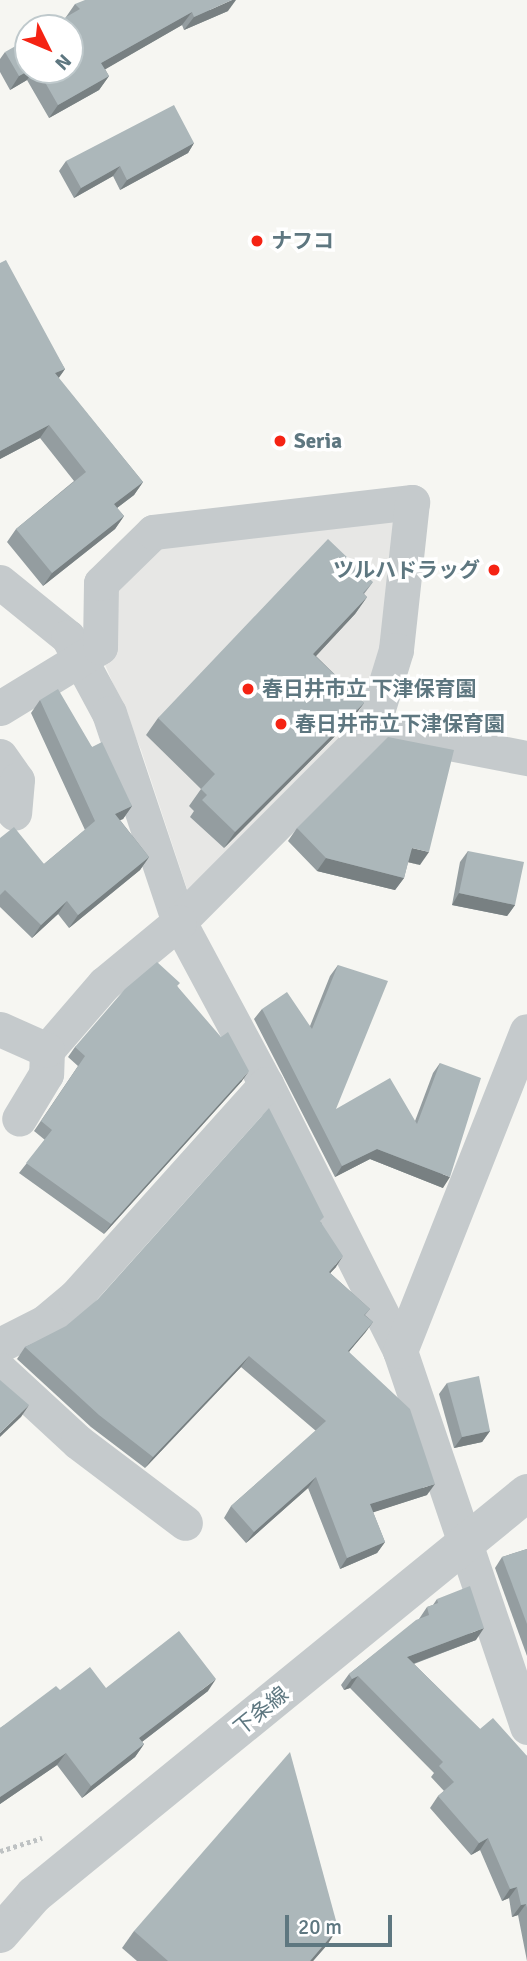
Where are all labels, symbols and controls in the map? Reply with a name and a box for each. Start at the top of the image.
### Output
north arrow [14,14,84,84]
text: N [50,49,76,75]
place label: ナフコ [271,228,334,254]
marker: ナフコ [249,233,265,249]
place label: Seria [294,428,342,454]
marker: Seria [272,433,288,449]
place label: ツルハドラッグ [333,557,480,583]
marker: ツルハドラッグ [486,562,502,578]
place label: 春日井市立 下津保育園 [262,676,477,702]
marker: 春日井市立 下津保育園 [240,681,256,697]
place label: 春日井市立下津保育園 [295,711,505,737]
marker: 春日井市立下津保育園 [273,716,289,732]
street label: 下条線 [229,1681,293,1741]
scale bar [289,1902,396,1946]
text: 20 m [298,1914,342,1940]

